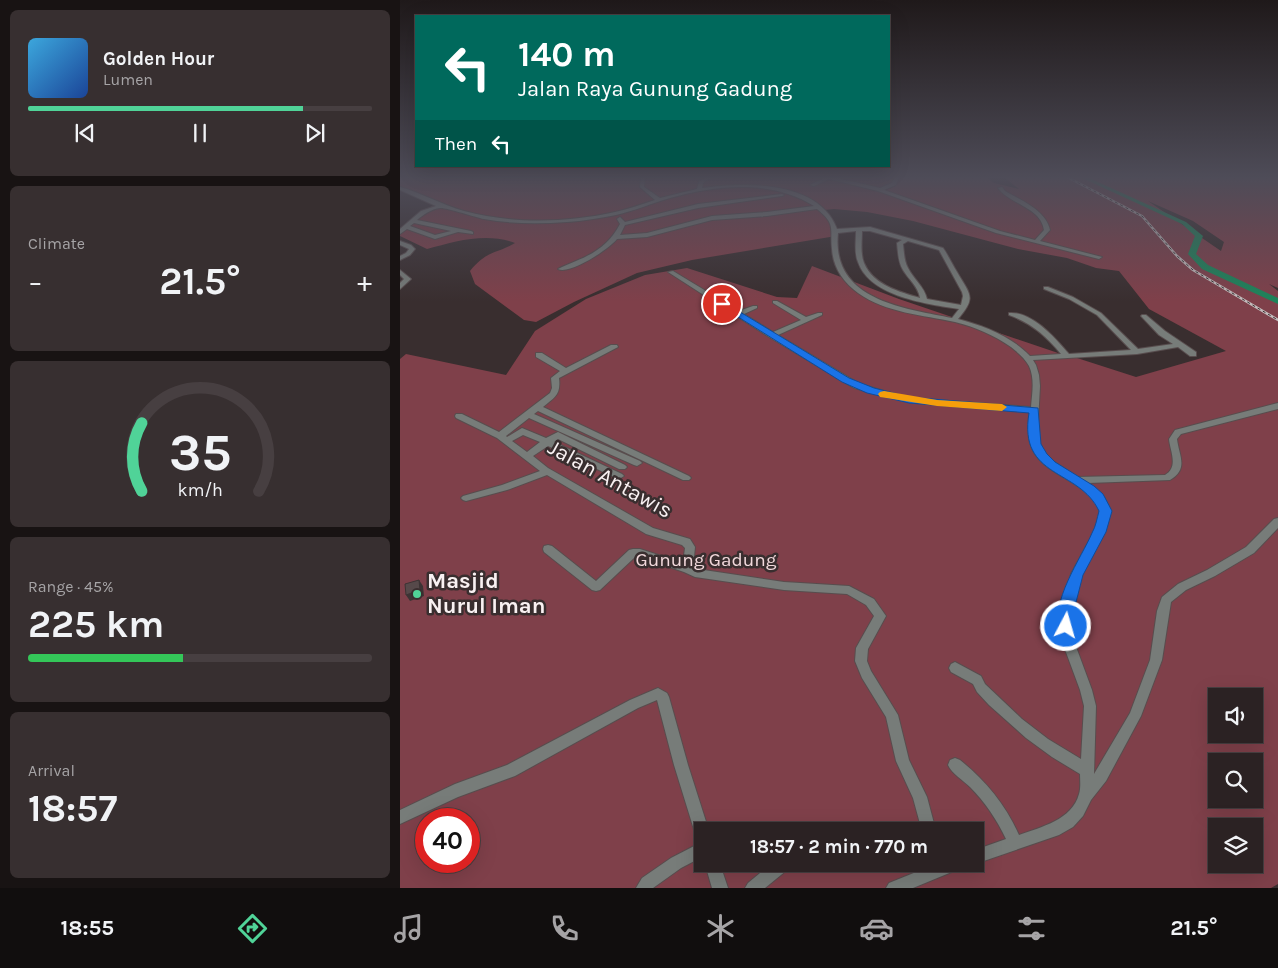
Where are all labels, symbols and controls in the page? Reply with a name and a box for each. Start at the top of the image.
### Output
text: 140 m [518,34,616,75]
icon: left [435,35,500,100]
text: Golden Hour [103,48,214,70]
text: Lumen [103,70,153,89]
text: Jalan Raya Gunung Gadung [518,76,792,102]
icon: previous [71,119,99,147]
icon: pause [186,119,214,147]
icon: next [301,119,329,147]
icon: left [487,130,515,158]
text: Then [435,133,477,155]
text: Climate [28,234,85,253]
text: 21.5° [159,259,241,304]
text: − [28,265,43,298]
text: + [357,265,372,298]
pin [701,283,743,325]
icon: arrive [708,290,736,318]
text: 35 [169,422,231,483]
street label: Jalan Antawis [543,434,677,524]
text: km/h [177,480,223,501]
park label: Gunung Gadung [635,549,777,571]
place label: Masjid Nurul Iman [427,568,545,619]
text: Range · 45% [28,577,114,596]
marker: Masjid Nurul Iman [411,588,423,600]
position arrow [1039,599,1091,651]
text: 225 km [28,602,164,647]
map controls [1208,688,1263,873]
button: sound [1208,688,1263,743]
button: search [1208,753,1263,808]
text: Arrival [28,761,75,780]
text: 18:57 [28,786,117,831]
speed limit sign: 40 [415,808,480,873]
button: layers [1208,818,1263,873]
text: 18:57 · 2 min · 770 m [750,836,928,858]
icon: directions [235,911,270,946]
icon: music [391,911,426,946]
icon: phone [547,911,582,946]
icon: climate [703,911,738,946]
icon: car [859,911,894,946]
icon: filters [1014,911,1049,946]
text: 18:55 [60,915,114,941]
text: 21.5° [1170,915,1218,941]

